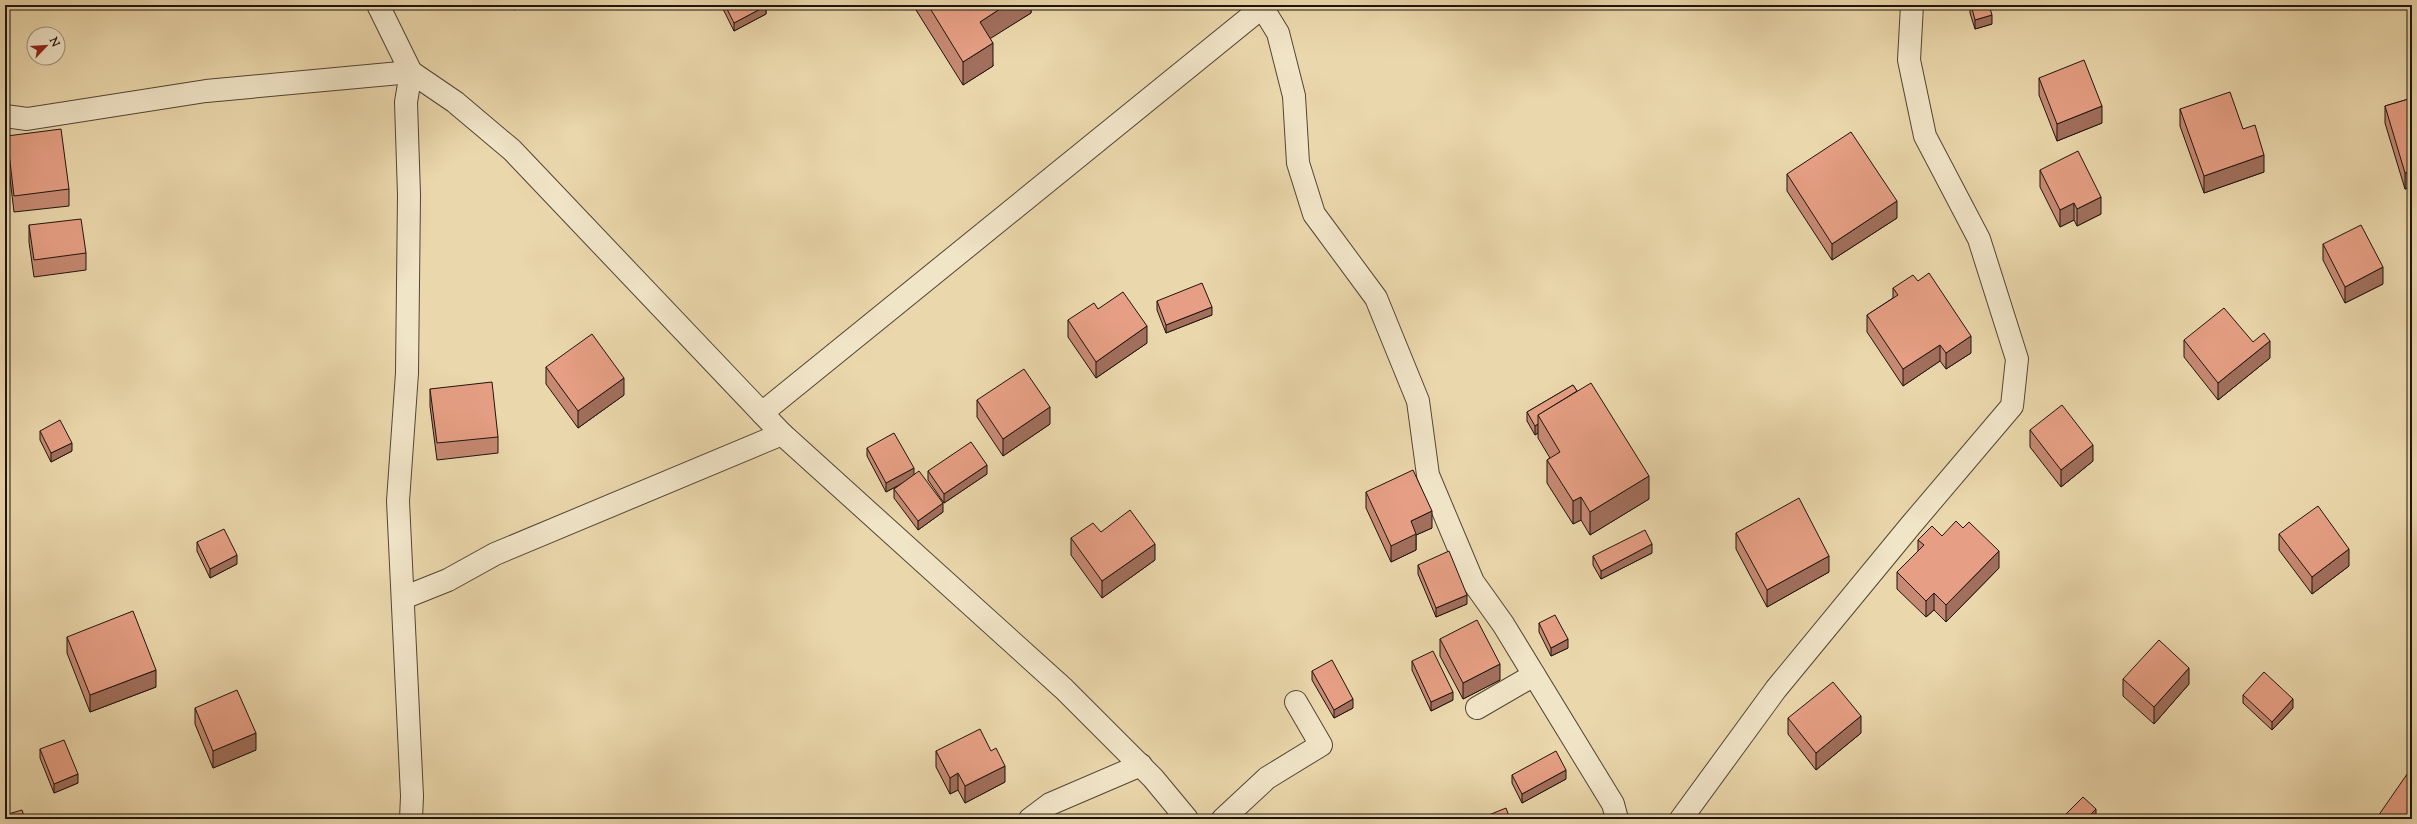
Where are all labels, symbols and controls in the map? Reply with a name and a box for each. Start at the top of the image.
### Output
north arrow [26,26,66,66]
text: N [45,34,63,50]

